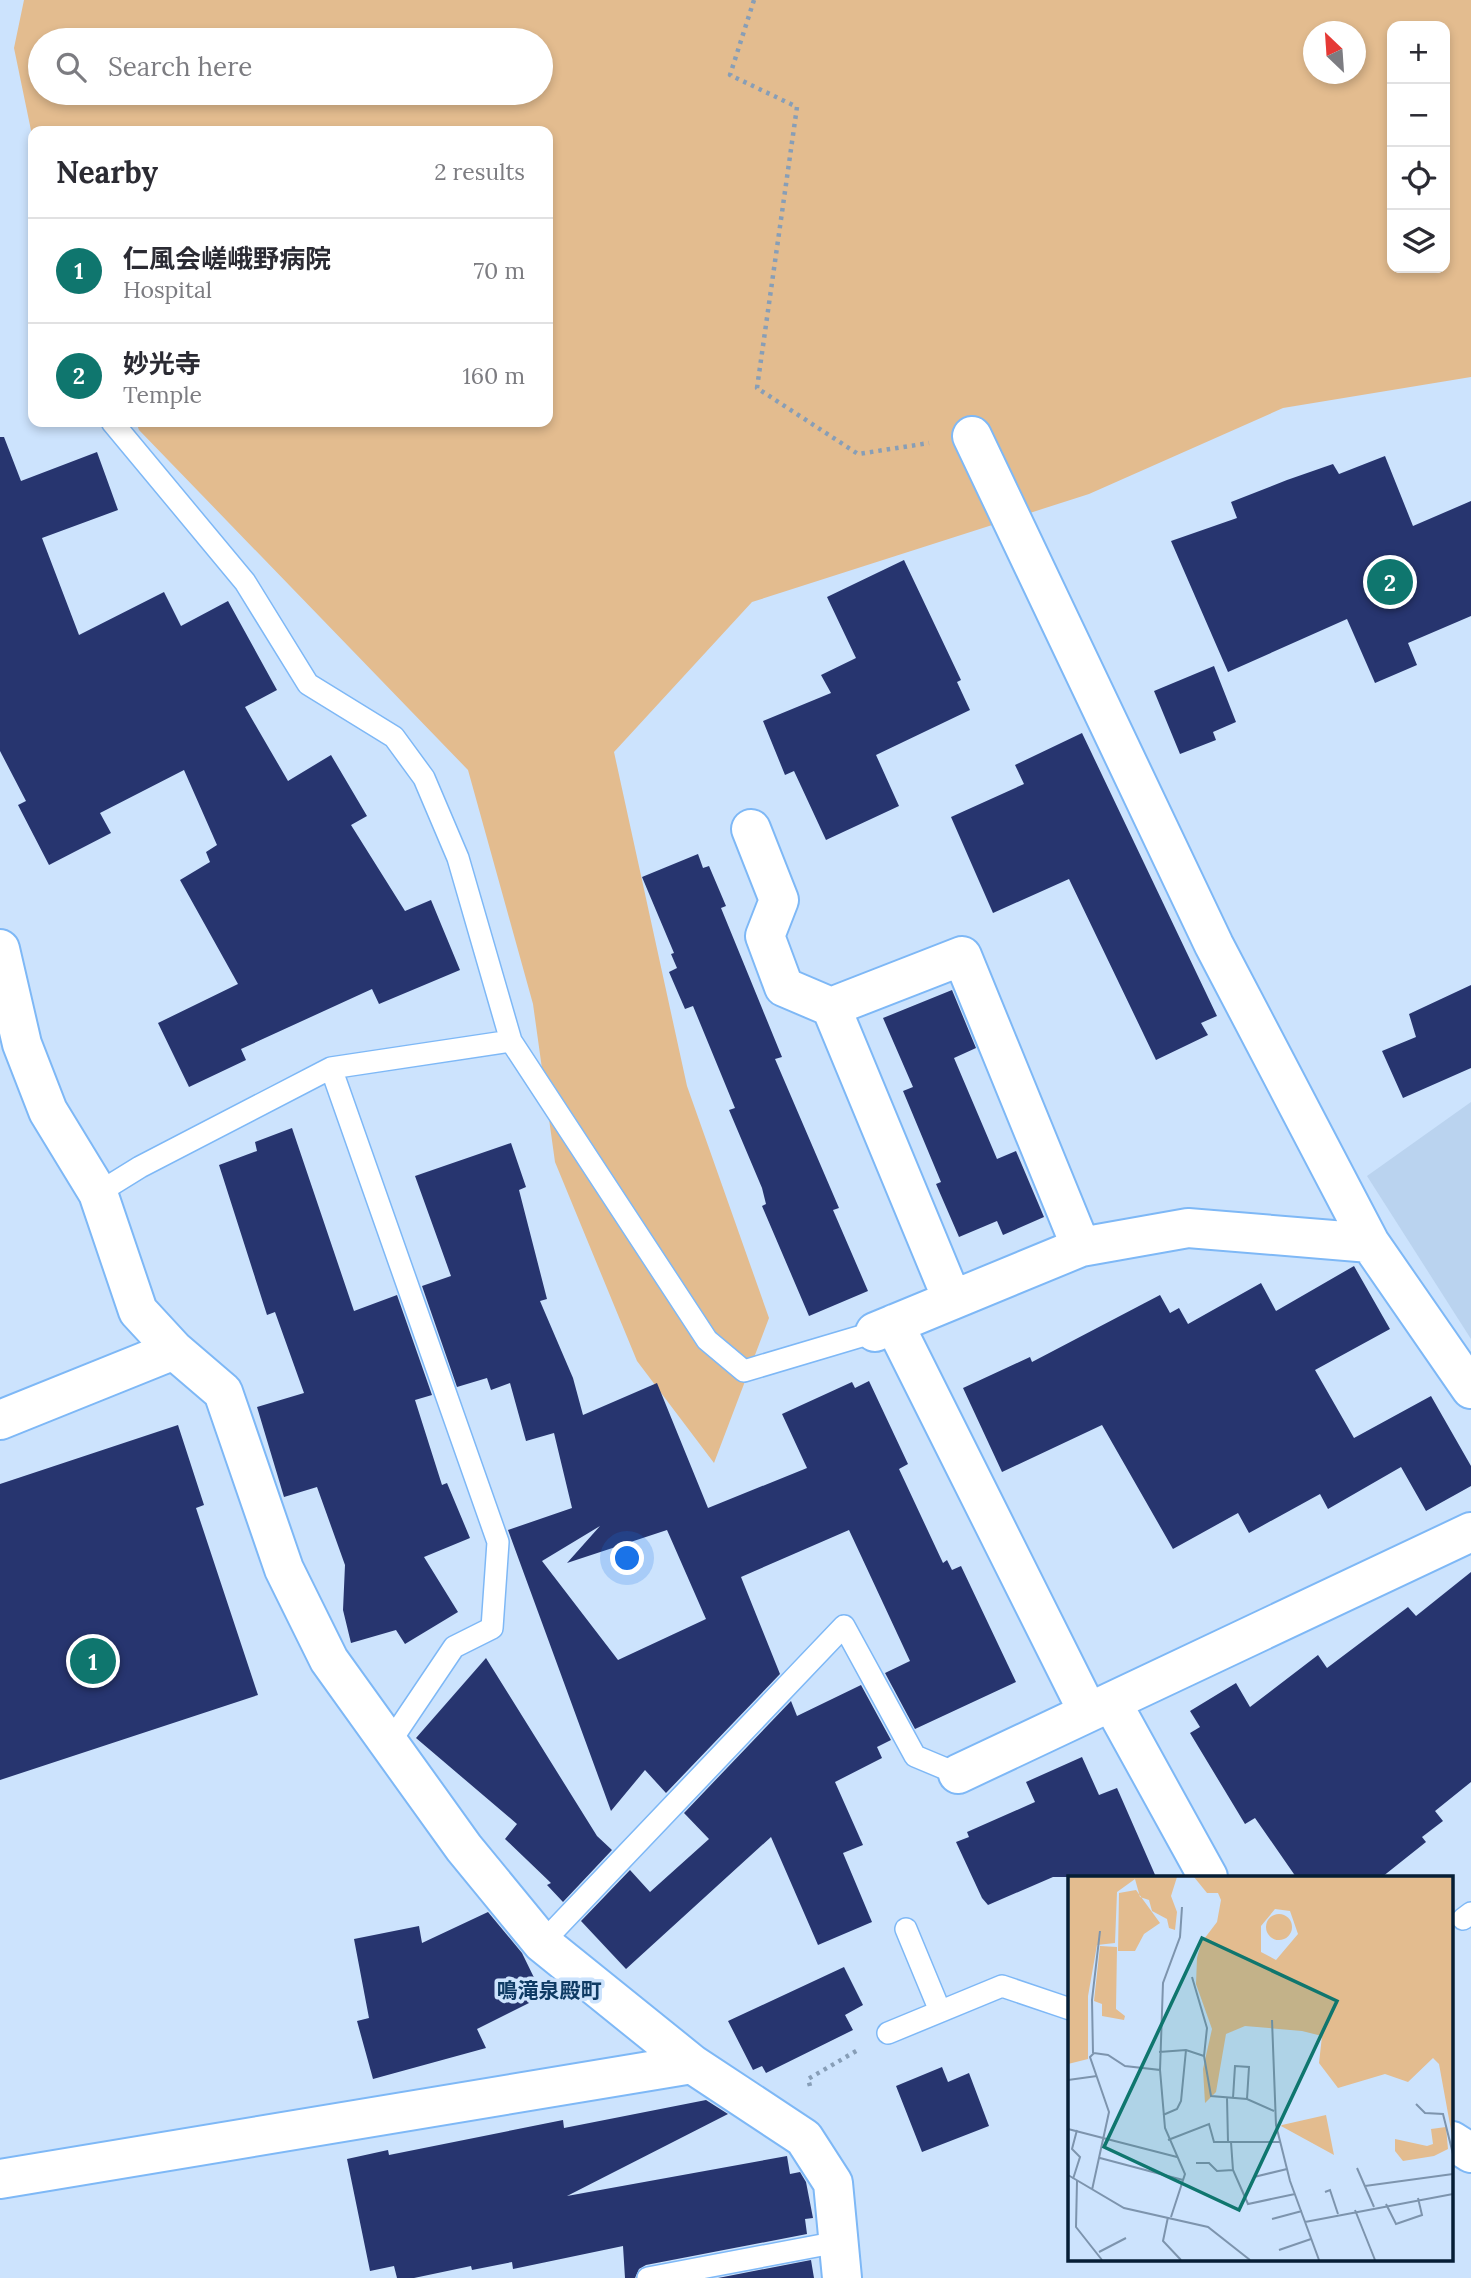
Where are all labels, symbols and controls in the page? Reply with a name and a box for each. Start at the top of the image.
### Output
north arrow [1303,21,1366,84]
map controls [1387,21,1450,273]
button: + [1387,21,1450,84]
search box [28,28,553,105]
icon: search [52,48,90,86]
text: Search here [108,50,252,83]
button: − [1387,84,1450,147]
button: locate [1387,147,1450,210]
text: Nearby [56,153,158,191]
text: 2 results [434,157,525,186]
button: layers [1387,210,1450,273]
text: 仁風会嵯峨野病院 [123,242,331,275]
text: 1 [74,256,84,285]
text: 70 m [474,256,525,285]
text: Hospital [123,275,212,304]
text: 妙光寺 [123,347,201,380]
text: 2 [73,361,85,390]
text: 160 m [462,361,525,390]
text: Temple [123,380,202,409]
pin: 2 [1367,556,1413,608]
your location [610,1541,644,1575]
pin: 1 [70,1635,116,1687]
inset map [1068,1876,1454,2260]
district label: 鳴滝泉殿町 [497,1977,602,2004]

